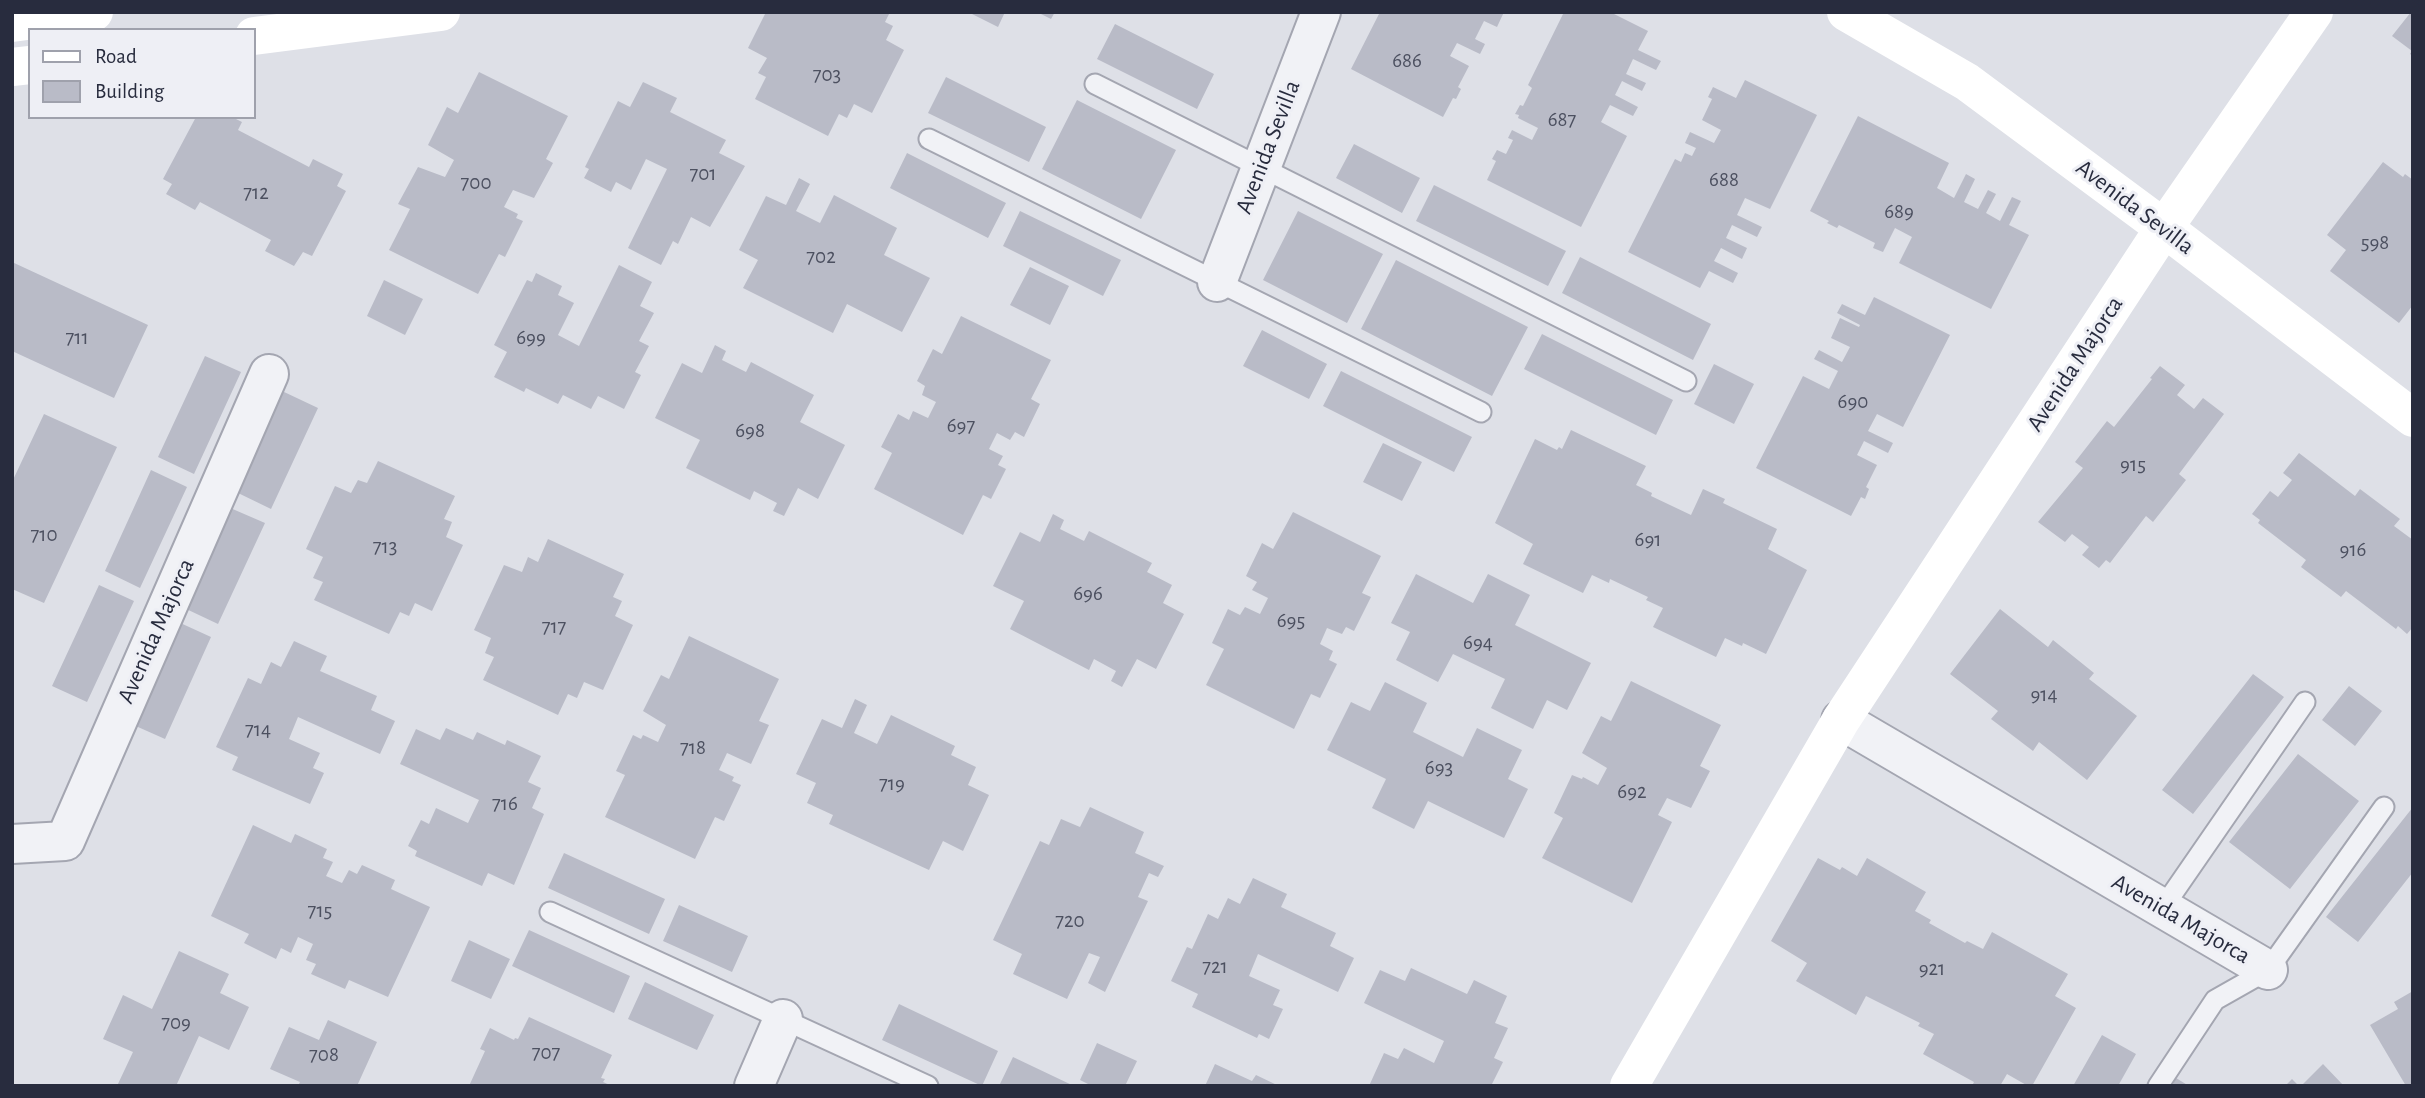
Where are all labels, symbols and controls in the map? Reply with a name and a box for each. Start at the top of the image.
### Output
legend [28,28,256,119]
text: Road [95,46,137,67]
house number: 686 [1392,48,1422,74]
house number: 703 [813,62,841,88]
street label: Avenida Sevilla [1229,76,1307,218]
text: Building [95,81,164,102]
house number: 687 [1548,107,1576,133]
street label: Avenida Sevilla [2070,153,2200,261]
house number: 701 [689,161,717,187]
house number: 688 [1709,167,1739,193]
house number: 700 [461,170,491,196]
house number: 712 [243,180,269,206]
house number: 689 [1884,199,1914,225]
house number: 598 [2361,230,2389,256]
house number: 702 [806,244,836,270]
street label: Avenida Majorca [2021,291,2129,437]
house number: 711 [65,325,89,351]
house number: 699 [516,325,546,351]
house number: 690 [1838,389,1868,415]
house number: 697 [947,413,975,439]
house number: 698 [735,418,765,444]
house number: 915 [2120,452,2146,478]
house number: 710 [30,522,58,548]
house number: 691 [1635,527,1661,553]
house number: 713 [373,534,397,560]
house number: 916 [2340,537,2366,563]
street label: Avenida Majorca [111,554,201,708]
house number: 696 [1073,581,1103,607]
house number: 695 [1277,608,1305,634]
house number: 717 [542,614,566,640]
house number: 694 [1463,630,1493,656]
house number: 914 [2030,682,2058,708]
house number: 714 [245,717,271,743]
house number: 718 [680,735,706,761]
house number: 693 [1425,755,1453,781]
house number: 719 [879,771,905,797]
house number: 692 [1617,779,1647,805]
house number: 716 [492,791,518,817]
street label: Avenida Majorca [2106,868,2256,970]
house number: 715 [308,898,332,924]
house number: 720 [1055,908,1085,934]
house number: 721 [1202,954,1228,980]
house number: 921 [1919,956,1945,982]
house number: 709 [161,1010,191,1036]
house number: 707 [532,1040,560,1066]
house number: 708 [309,1042,339,1068]

